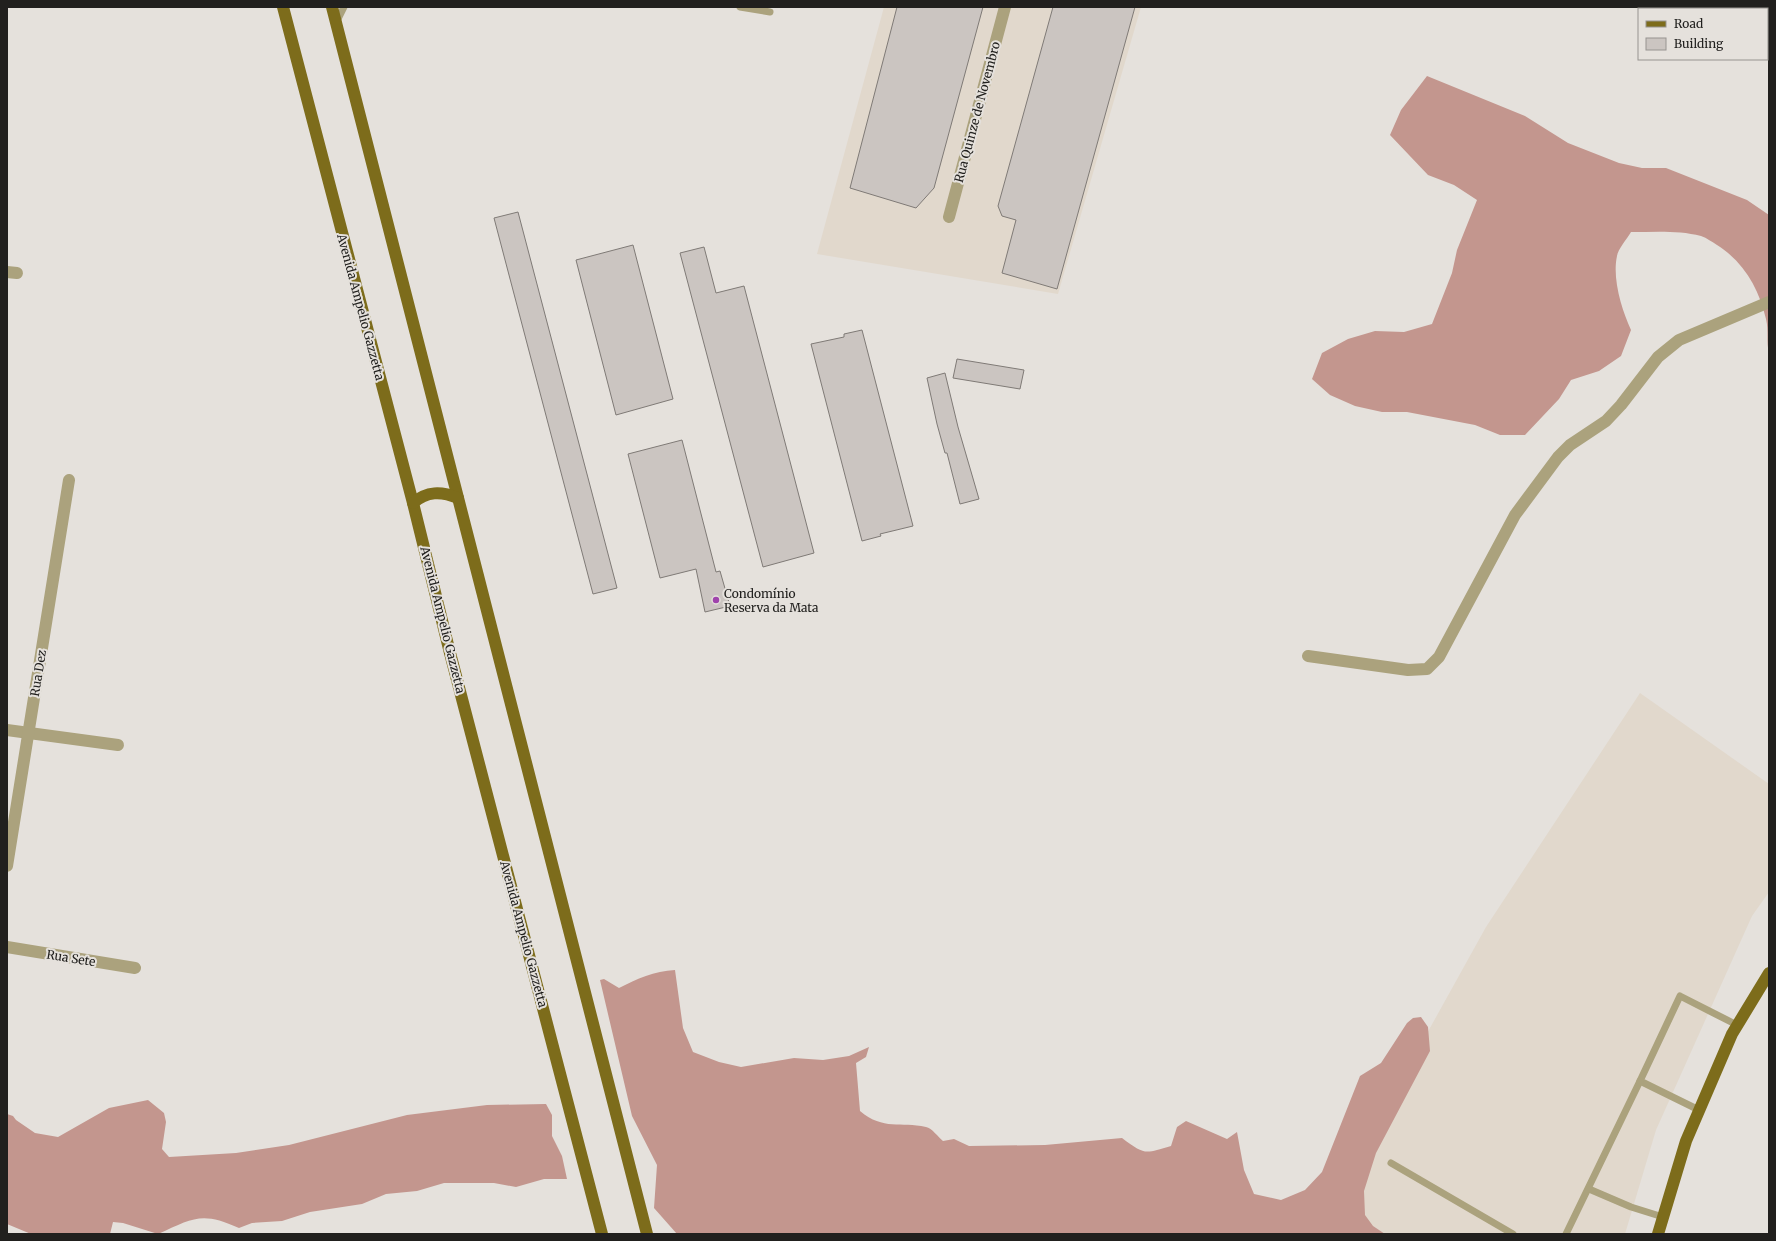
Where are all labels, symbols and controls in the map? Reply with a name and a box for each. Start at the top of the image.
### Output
legend [1638,8,1768,60]
text: Road [1674,16,1703,31]
text: Building [1674,36,1724,51]
street label: Rua Quinze de Novembro [951,40,1003,184]
street label: Avenida Ampelio Gazzetta [334,231,388,382]
street label: Avenida Ampelio Gazzetta [417,544,469,696]
place label: Condomínio Reserva da Mata [724,586,819,615]
marker: Condomínio Reserva da Mata [711,595,721,605]
street label: Rua Dez [27,648,49,697]
street label: Avenida Ampelio Gazzetta [497,858,551,1009]
street label: Rua Sete [45,947,97,969]

